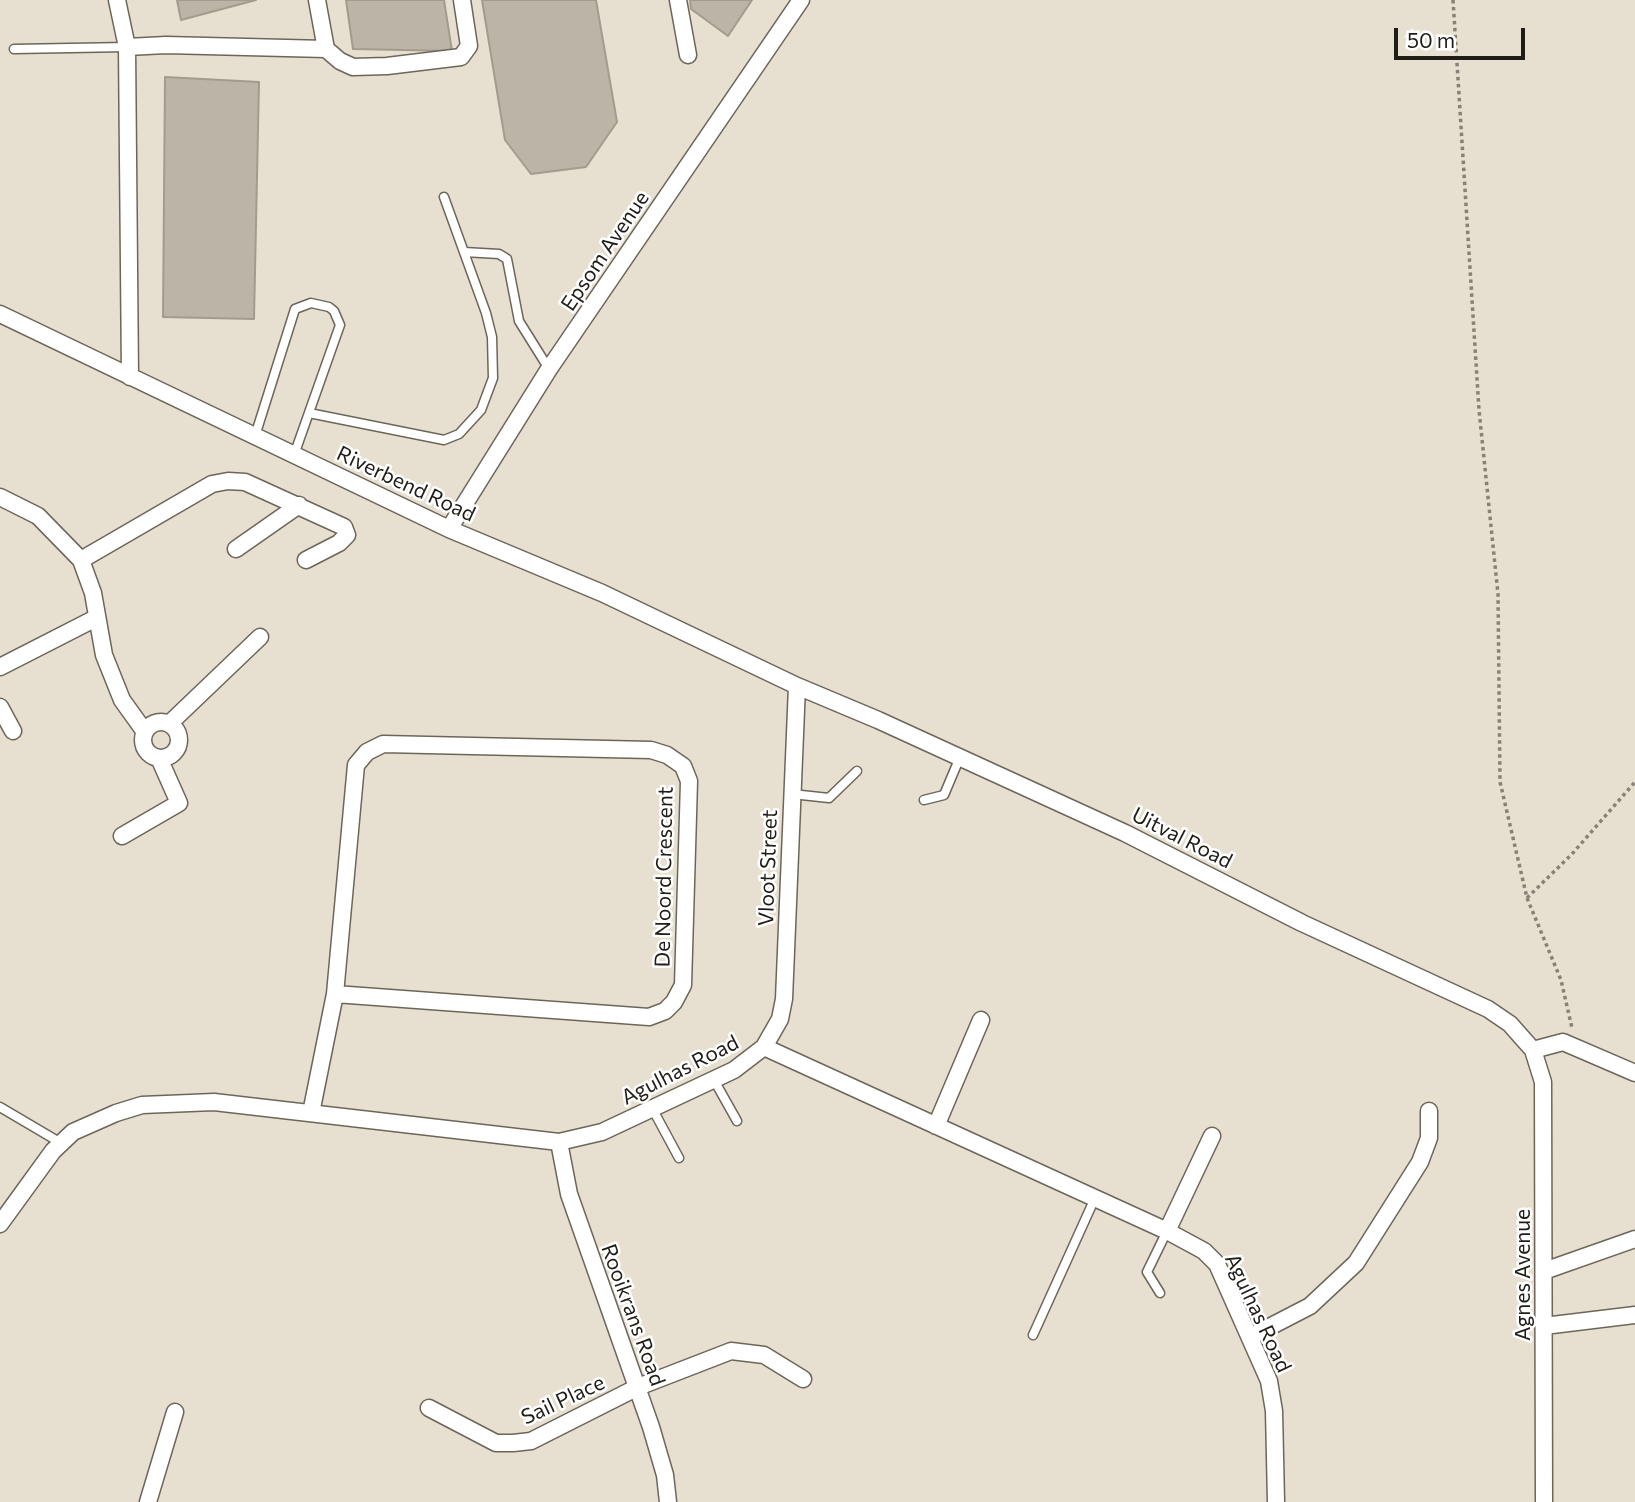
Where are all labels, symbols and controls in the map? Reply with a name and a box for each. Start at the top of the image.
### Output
scale bar [1397,14,1528,58]
text: 50 m [1407,27,1455,52]
street label: Epsom Avenue [556,186,654,316]
street label: Riverbend Road [333,441,479,527]
street label: De Noord Crescent [650,786,678,968]
street label: Uitval Road [1128,802,1236,874]
street label: Vloot Street [753,809,783,927]
street label: Agulhas Road [617,1030,743,1110]
street label: Agnes Avenue [1510,1209,1536,1341]
street label: Rooikrans Road [596,1241,670,1389]
street label: Agulhas Road [1220,1250,1296,1376]
street label: Sail Place [517,1370,609,1430]

